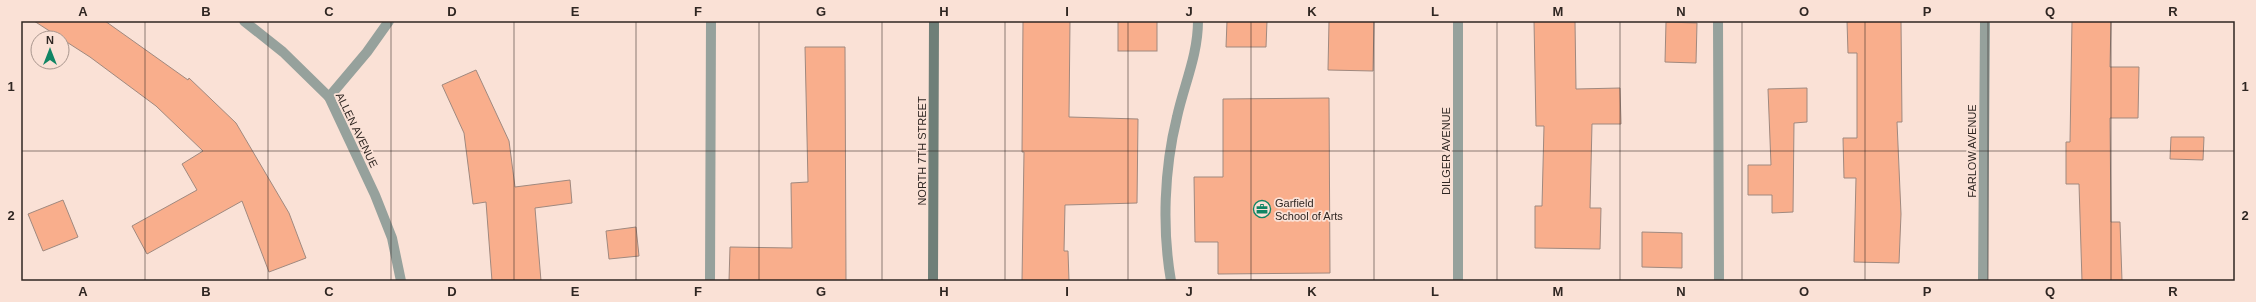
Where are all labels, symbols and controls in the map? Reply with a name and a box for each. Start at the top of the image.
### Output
text: A [78,4,88,19]
text: B [201,4,211,19]
text: C [324,4,334,19]
text: D [447,4,457,19]
text: E [571,4,580,19]
text: F [694,4,702,19]
text: G [816,4,826,19]
text: H [939,4,949,19]
text: I [1065,4,1069,19]
text: J [1185,4,1193,19]
text: K [1307,4,1317,19]
text: L [1431,4,1439,19]
text: M [1553,4,1563,19]
text: N [1676,4,1686,19]
text: O [1799,4,1809,19]
text: P [1923,4,1932,19]
text: Q [2045,4,2055,19]
text: R [2168,4,2178,19]
north arrow [30,30,70,70]
text: N [46,34,54,46]
text: 1 [7,79,15,94]
text: 1 [2241,79,2249,94]
street label: ALLEN AVENUE [334,91,380,169]
street label: NORTH 7TH STREET [916,96,928,206]
street label: FARLOW AVENUE [1966,104,1978,198]
street label: DILGER AVENUE [1440,107,1452,195]
place label: Garfield School of Arts [1275,197,1343,222]
office icon: Garfield School of Arts [1252,199,1272,219]
text: 2 [7,208,15,223]
text: 2 [2241,208,2249,223]
text: A [78,284,88,299]
text: B [201,284,211,299]
text: C [324,284,334,299]
text: D [447,284,457,299]
text: E [571,284,580,299]
text: F [694,284,702,299]
text: G [816,284,826,299]
text: H [939,284,949,299]
text: I [1065,284,1069,299]
text: J [1185,284,1193,299]
text: K [1307,284,1317,299]
text: L [1431,284,1439,299]
text: M [1553,284,1563,299]
text: N [1676,284,1686,299]
text: O [1799,284,1809,299]
text: P [1923,284,1932,299]
text: Q [2045,284,2055,299]
text: R [2168,284,2178,299]

